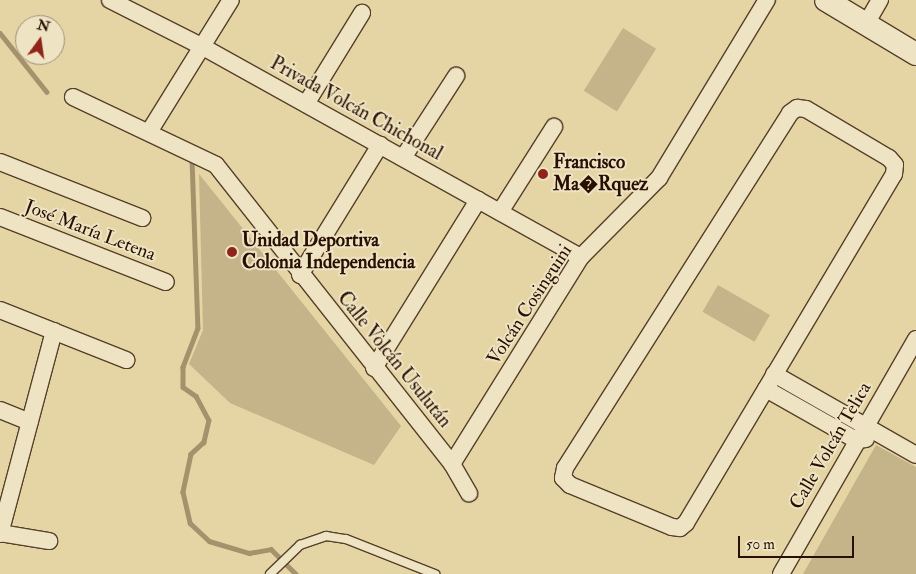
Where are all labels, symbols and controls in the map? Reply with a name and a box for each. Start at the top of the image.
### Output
north arrow [15,15,65,65]
text: N [35,16,52,36]
street label: Privada Volcán Chichonal [266,52,446,166]
place label: Francisco Ma�Rquez [553,152,648,196]
marker: Francisco Ma�Rquez [537,168,549,180]
street label: José María Letena [21,196,159,266]
place label: Unidad Deportiva Colonia Independencia [242,230,415,274]
street label: Volcán Cosinguini [483,241,577,369]
marker: Unidad Deportiva Colonia Independencia [226,246,238,258]
street label: Calle Volcán Usulután [332,287,456,433]
street label: Calle Volcán Telica [785,378,877,514]
scale bar [741,526,857,558]
text: 50 m [746,535,775,554]

